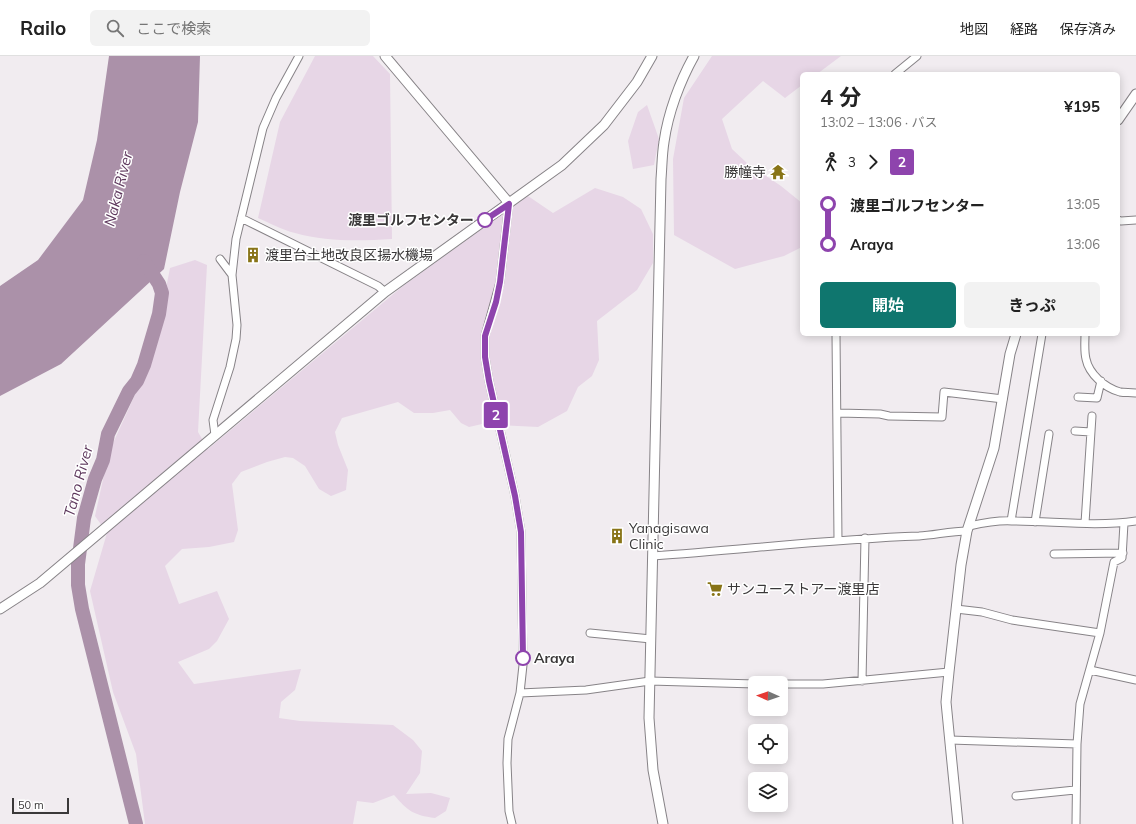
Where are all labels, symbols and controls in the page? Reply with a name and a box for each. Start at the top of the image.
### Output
search box [90,10,370,46]
text: Railo [20,16,66,40]
icon: search [104,17,126,39]
text: ここで検索 [136,19,211,38]
text: 地図 [960,20,988,38]
text: 経路 [1010,20,1038,38]
text: 保存済み [1060,20,1116,38]
text: 4 分 [820,83,861,111]
text: ¥195 [1064,97,1100,116]
text: 13:02 – 13:06 · バス [820,114,937,130]
water label: Naka River [100,149,137,228]
icon: walk [820,151,842,173]
icon: forward [862,151,884,173]
text: 2 [898,153,906,171]
text: 3 [848,154,856,170]
place label: 勝幢寺 [724,163,766,181]
temple icon: 勝幢寺 [769,163,787,181]
text: 渡里ゴルフセンター [850,196,985,215]
text: 13:05 [1066,196,1100,212]
place label: 渡里ゴルフセンター [348,211,474,229]
marker: 渡里ゴルフセンター [477,212,493,228]
text: Araya [850,235,894,254]
text: 13:06 [1066,236,1100,252]
building icon: 渡里台土地改良区揚水機場 [244,246,262,264]
place label: 渡里台土地改良区揚水機場 [265,246,433,264]
button: 開始 [820,282,956,328]
button: きっぷ [964,282,1100,328]
line badge: 2 [483,402,509,428]
text: 2 [492,406,500,424]
water label: Tano River [59,442,97,519]
place label: Yanagisawa Clinic [628,519,709,553]
building icon: Yanagisawa Clinic [608,527,626,545]
supermarket icon: サンユーストアー渡里店 [706,580,724,598]
place label: サンユーストアー渡里店 [727,580,879,598]
place label: Araya [534,649,575,667]
marker: Araya [515,650,531,666]
north arrow [748,676,788,716]
map controls [748,676,788,812]
button: locate [748,724,788,764]
button: layers [748,772,788,812]
scale bar [12,796,69,815]
text: 50 m [18,798,44,812]

